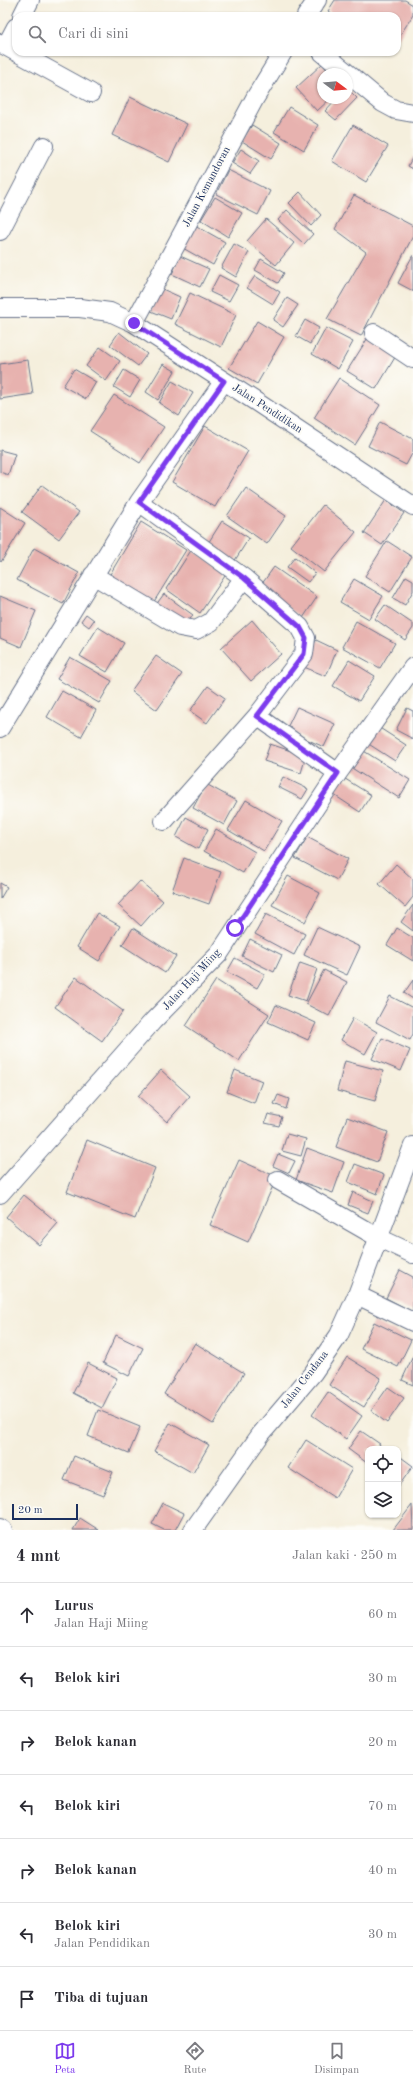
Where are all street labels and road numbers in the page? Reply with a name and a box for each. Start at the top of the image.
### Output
street label: Jalan Kemandoran [181,145,233,229]
street label: Jalan Pendidikan [230,382,304,436]
street label: Jalan Haji Miing [161,947,223,1013]
street label: Jalan Cendana [279,1349,331,1411]

